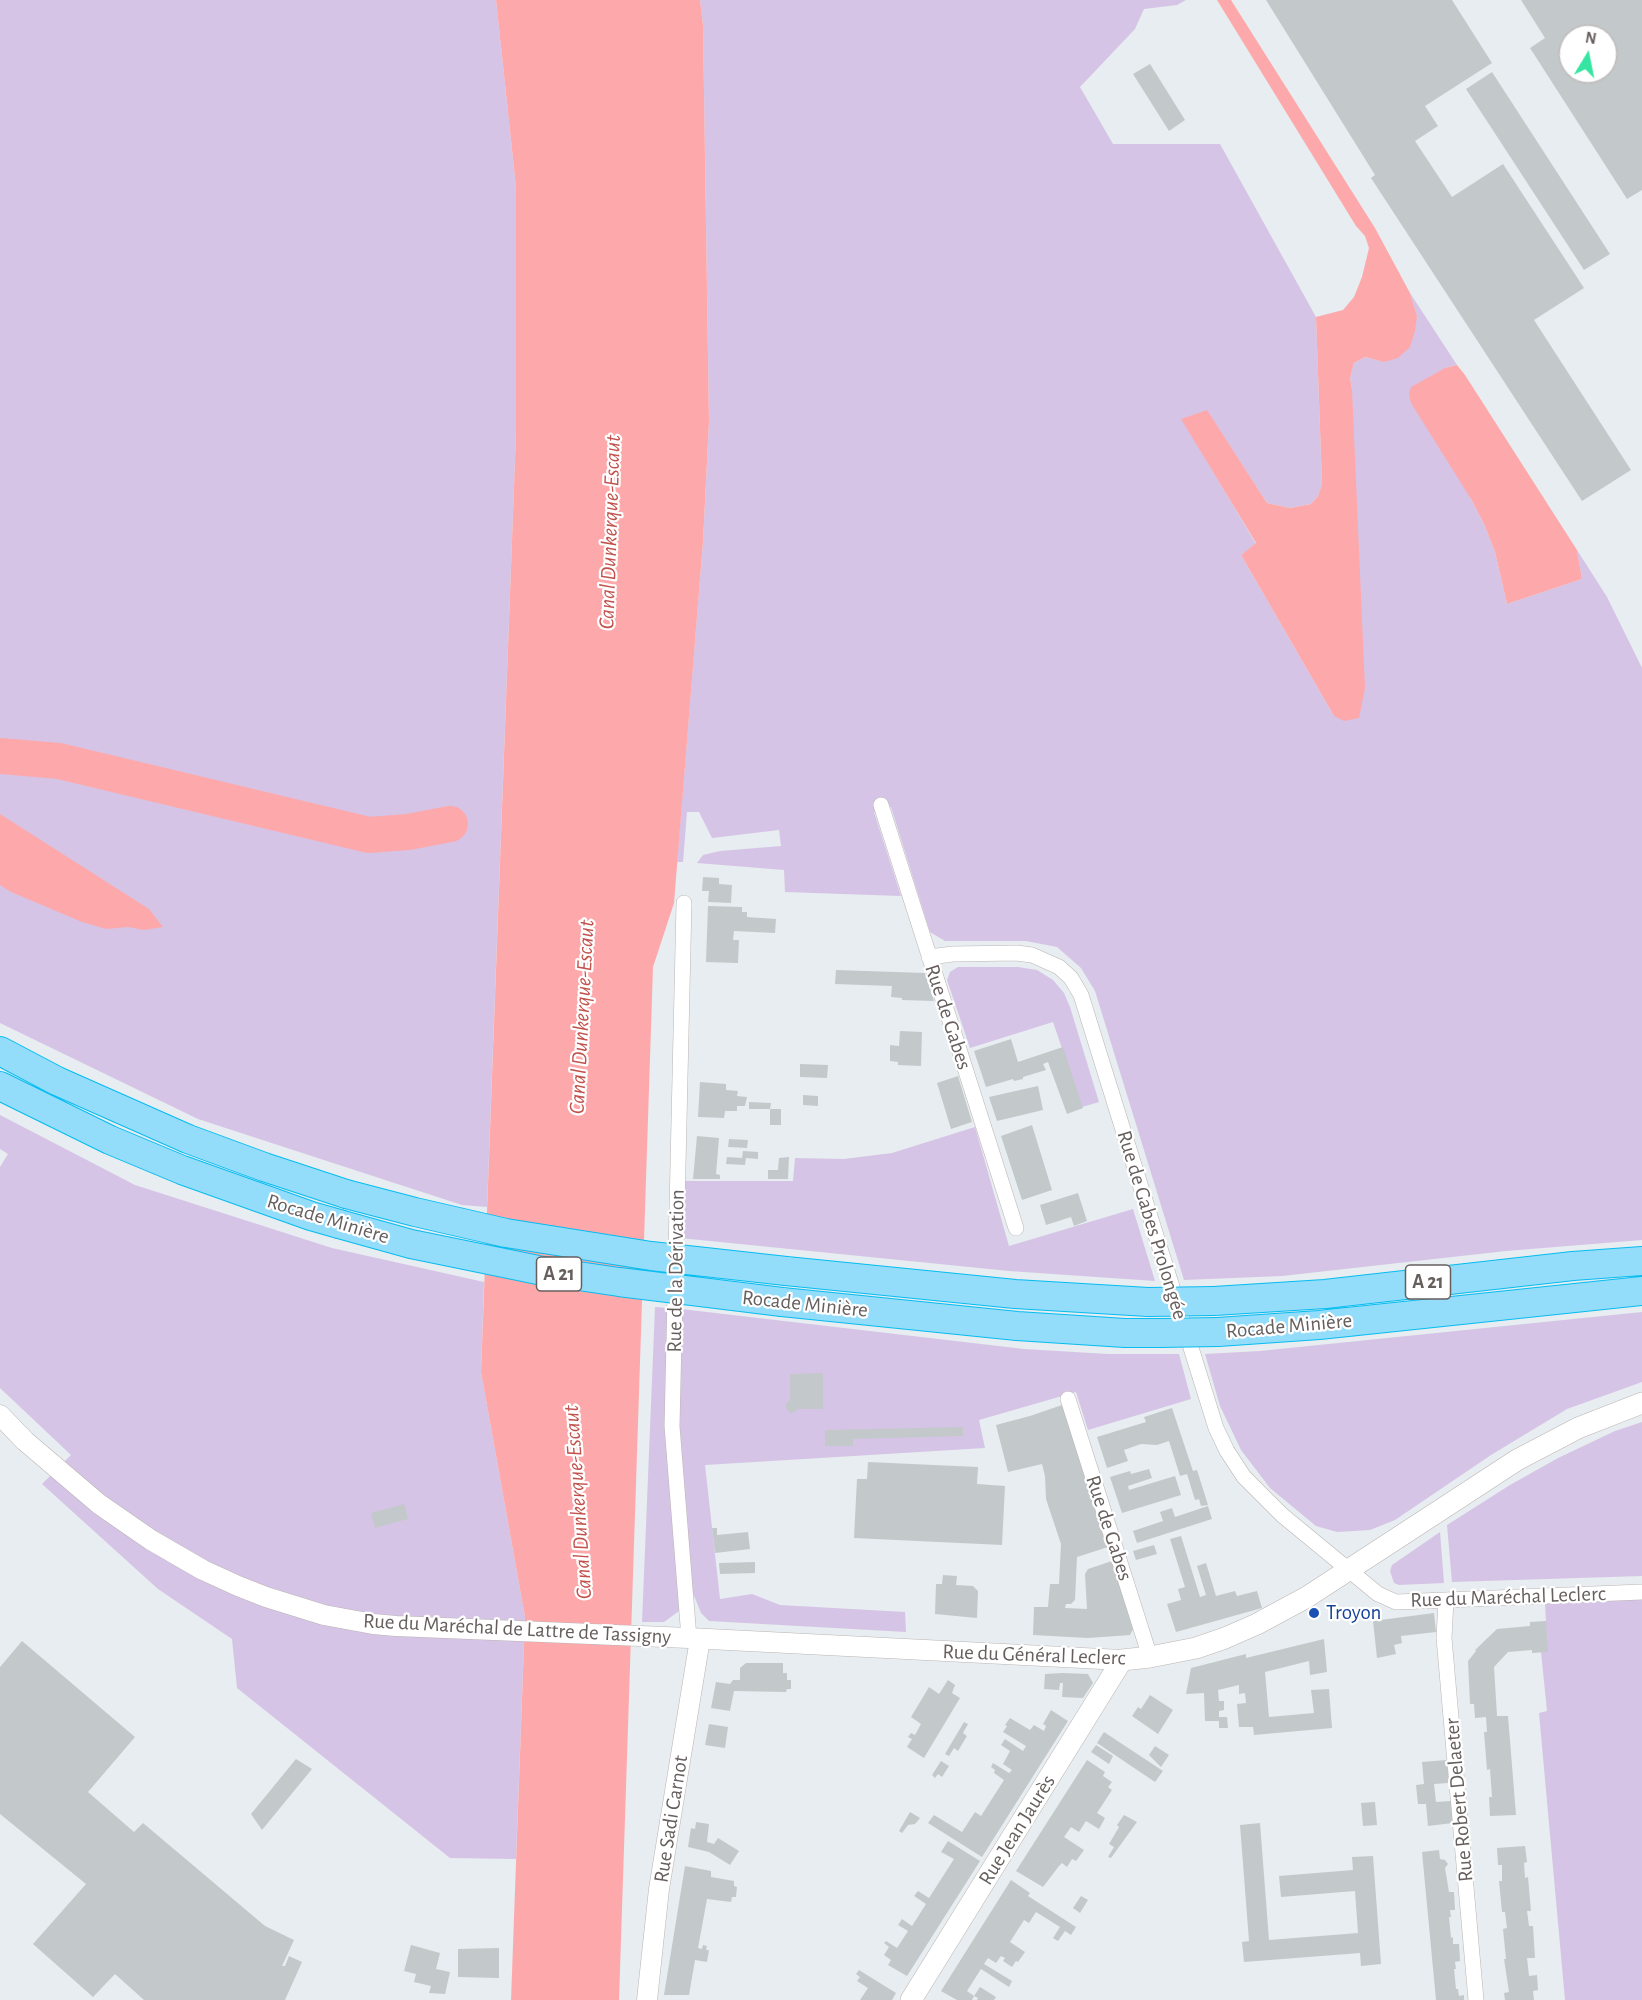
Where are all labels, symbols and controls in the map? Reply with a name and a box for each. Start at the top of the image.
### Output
north arrow [1558,24,1618,84]
text: N [1584,29,1598,47]
water label: Canal Dunkerque-Escaut [593,434,627,630]
water label: Canal Dunkerque-Escaut [564,919,600,1115]
street label: Rue de Gabes [919,961,977,1073]
street label: Rue de Gabes Prolongée [1111,1127,1193,1323]
street label: Rocade Minière [264,1188,392,1250]
street label: Rue de la Dérivation [662,1189,690,1353]
road number: A 21 [536,1257,582,1291]
road number: A 21 [1406,1265,1450,1299]
street label: Rocade Minière [741,1285,869,1323]
street label: Rocade Minière [1225,1308,1353,1344]
water label: Canal Dunkerque-Escaut [558,1404,598,1600]
street label: Rue de Gabes [1080,1472,1138,1584]
street label: Rue du Maréchal Leclerc [1410,1581,1606,1613]
place label: Troyon [1326,1600,1381,1626]
marker: Troyon [1307,1606,1321,1620]
street label: Rue du Maréchal de Lattre de Tassigny [362,1608,672,1650]
street label: Rue du Général Leclerc [942,1639,1126,1671]
street label: Rue Robert Delaeter [1439,1717,1479,1883]
street label: Rue Sadi Carnot [648,1753,694,1885]
street label: Rue Jean Jaurès [973,1770,1061,1890]

